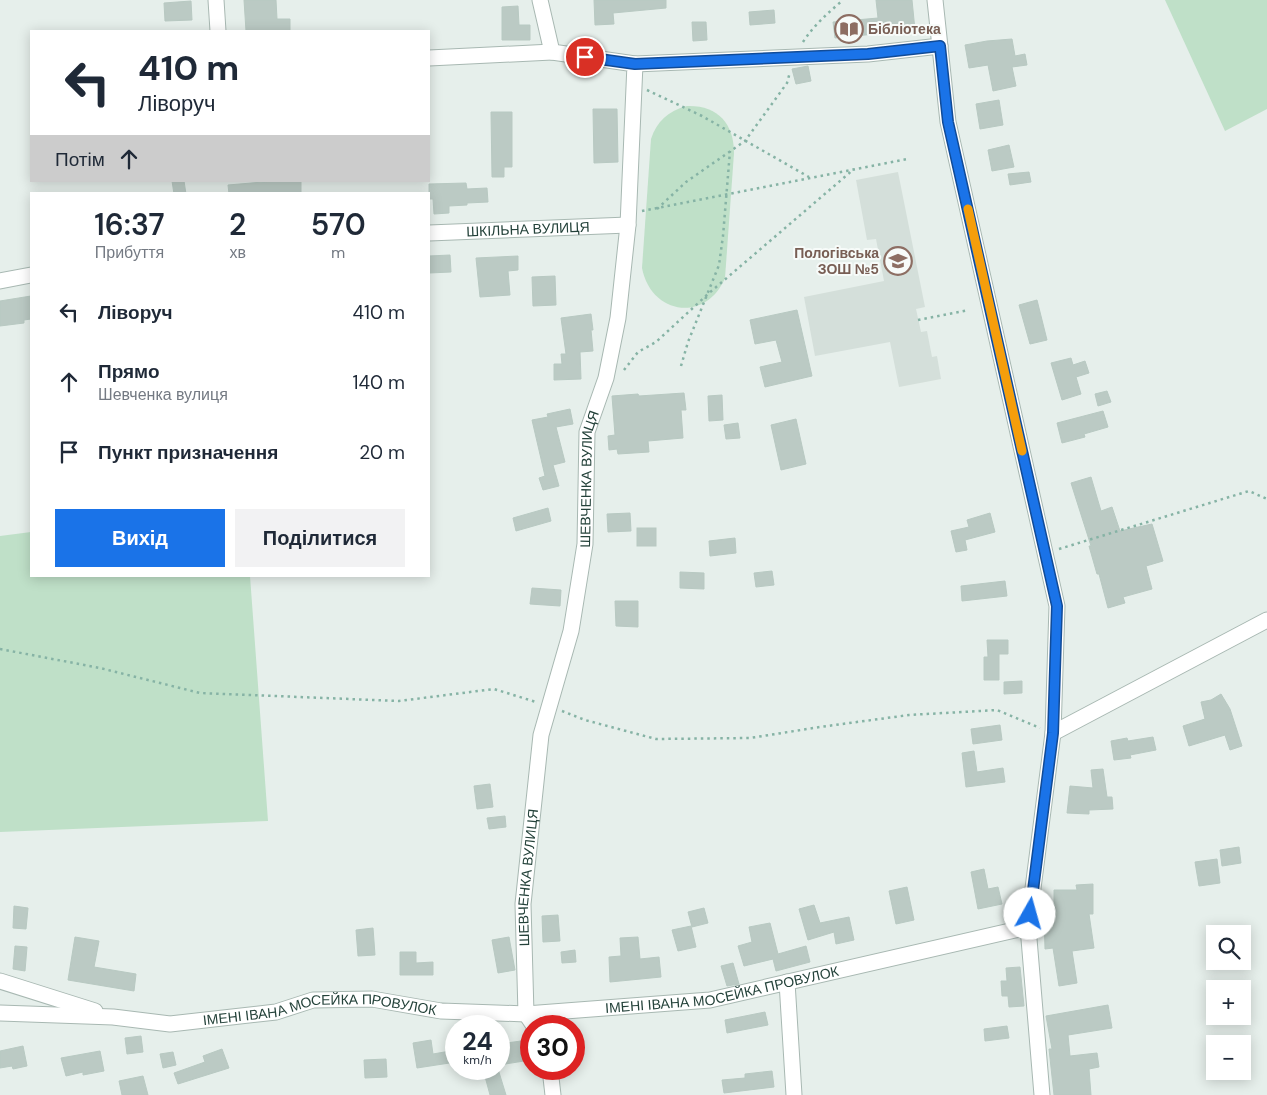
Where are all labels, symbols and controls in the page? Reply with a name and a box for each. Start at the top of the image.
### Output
library icon: Бібліотека [834,14,864,44]
place label: Бібліотека [868,20,941,38]
pin [564,36,606,78]
icon: arrive [571,43,599,71]
text: 410 m [138,45,239,91]
icon: left [55,50,120,115]
text: Ліворуч [138,89,215,118]
icon: ahead [115,145,143,173]
text: Потім [55,147,105,172]
text: 16:37 [94,205,165,244]
text: 2 [229,205,246,244]
text: 570 [311,205,366,244]
street label: ШКІЛЬНА ВУЛИЦЯ [466,218,590,240]
text: Прибуття [95,242,164,263]
text: хв [229,242,246,263]
text: m [331,242,345,263]
place label: Пологівська ЗОШ №5 [794,244,879,278]
school or university icon: Пологівська ЗОШ №5 [883,246,913,276]
icon: left [55,298,83,326]
text: Ліворуч [98,300,173,325]
text: 410 m [353,300,405,325]
text: Прямо [98,359,160,384]
icon: ahead [55,368,83,396]
text: 140 m [353,370,405,395]
text: Шевченка вулиця [98,384,228,405]
street label: ШЕВЧЕНКА ВУЛИЦЯ [576,408,603,548]
icon: arrive [55,438,83,466]
text: Пункт призначення [98,440,278,465]
text: 20 m [359,440,405,465]
button: Вихід [55,509,225,567]
button: Поділитися [235,509,405,567]
street label: ШЕВЧЕНКА ВУЛИЦЯ [514,808,542,947]
position arrow [1003,887,1055,939]
map controls [1206,925,1251,1080]
button: search [1206,925,1251,970]
street label: ІМЕНІ ІВАНА МОСЕЙКА ПРОВУЛОК [605,962,841,1017]
button: + [1206,980,1251,1025]
street label: ІМЕНІ ІВАНА МОСЕЙКА ПРОВУЛОК [202,990,439,1029]
speed limit sign: 30 [520,1015,585,1080]
text: 24 [462,1025,493,1058]
button: − [1206,1035,1251,1080]
text: km/h [463,1052,492,1068]

